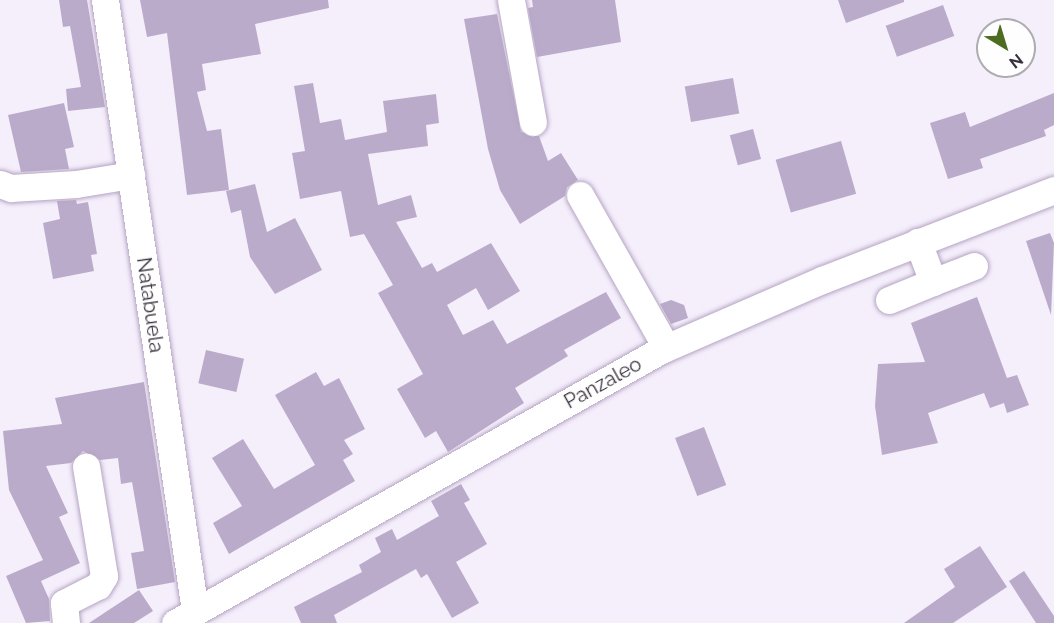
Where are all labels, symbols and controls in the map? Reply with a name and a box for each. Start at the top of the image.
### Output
north arrow [976,18,1036,78]
text: N [1005,50,1027,72]
street label: Natabuela [131,256,169,354]
street label: Panzaleo [560,352,646,414]

